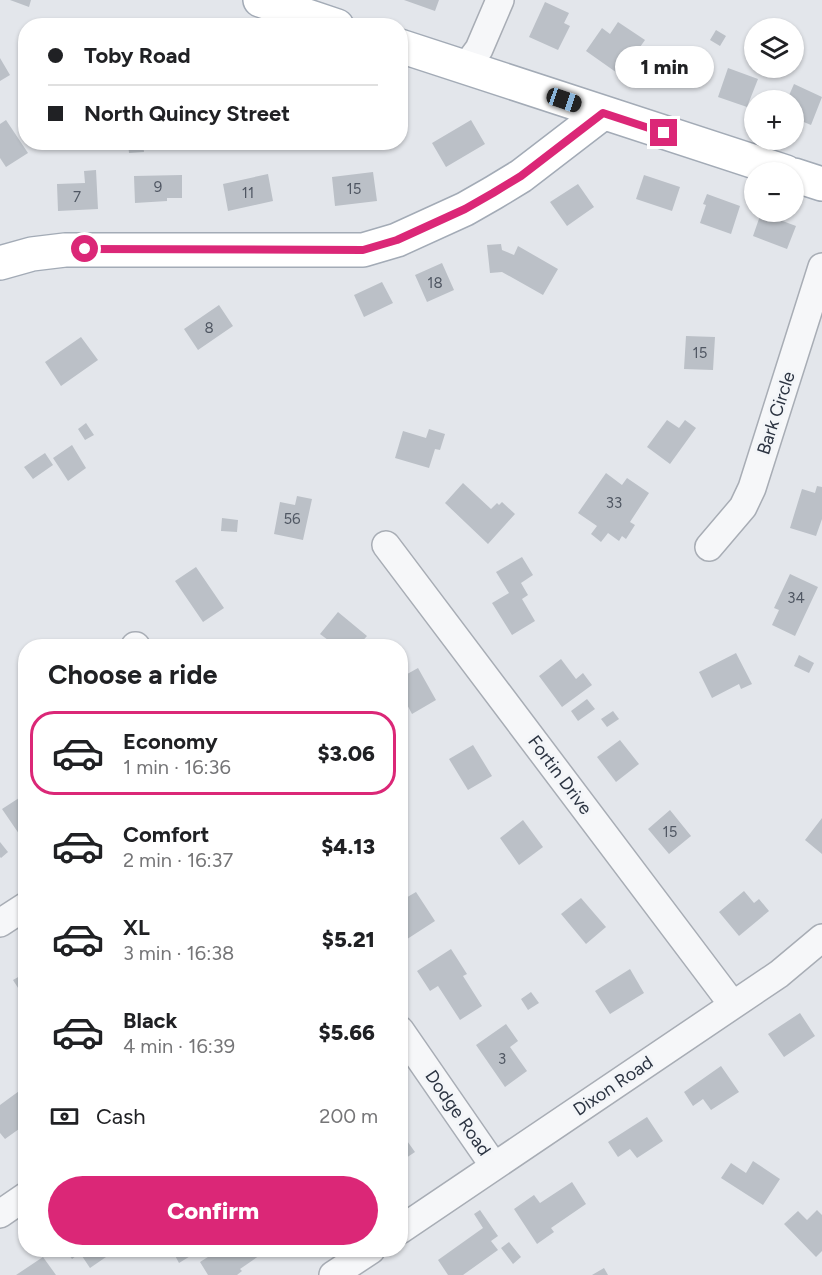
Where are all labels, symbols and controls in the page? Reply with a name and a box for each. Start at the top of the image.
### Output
map controls [744,18,804,222]
button: layers [744,18,804,78]
text: Toby Road [84,42,191,69]
callout: 1 min [614,46,714,88]
text: 1 min [641,55,688,79]
car [544,86,584,114]
button: + [744,90,804,150]
text: North Quincy Street [84,100,290,127]
route end [650,119,677,146]
button: − [744,162,804,222]
house number: 9 [154,178,162,196]
house number: 15 [347,180,361,198]
house number: 11 [242,184,254,202]
house number: 7 [73,188,81,206]
route start [71,235,98,262]
house number: 18 [427,274,443,292]
house number: 8 [204,319,214,337]
house number: 15 [693,344,707,362]
street label: Bark Circle [752,368,800,457]
house number: 33 [606,494,622,512]
house number: 56 [283,510,301,528]
house number: 34 [787,589,805,607]
text: Choose a ride [48,658,217,691]
icon: car [51,726,105,780]
text: Economy [123,728,218,755]
street label: Fortin Drive [523,731,597,819]
text: $3.06 [317,740,375,767]
text: 1 min · 16:36 [123,755,231,779]
icon: car [51,819,105,873]
text: Comfort [123,821,209,848]
house number: 15 [663,823,677,841]
text: $4.13 [321,833,375,860]
text: 2 min · 16:37 [123,848,233,872]
icon: car [51,912,105,966]
text: XL [123,914,150,941]
text: $5.21 [322,926,375,953]
text: 3 min · 16:38 [123,941,234,965]
icon: car [51,1005,105,1059]
text: Black [123,1007,177,1034]
text: $5.66 [318,1019,375,1046]
text: 4 min · 16:39 [123,1034,235,1058]
house number: 3 [498,1050,506,1068]
street label: Dixon Road [569,1051,657,1121]
street label: Dodge Road [420,1066,496,1160]
icon: cash [48,1100,81,1133]
text: Cash [96,1103,146,1130]
text: 200 m [319,1104,378,1128]
button: Confirm [48,1176,378,1245]

